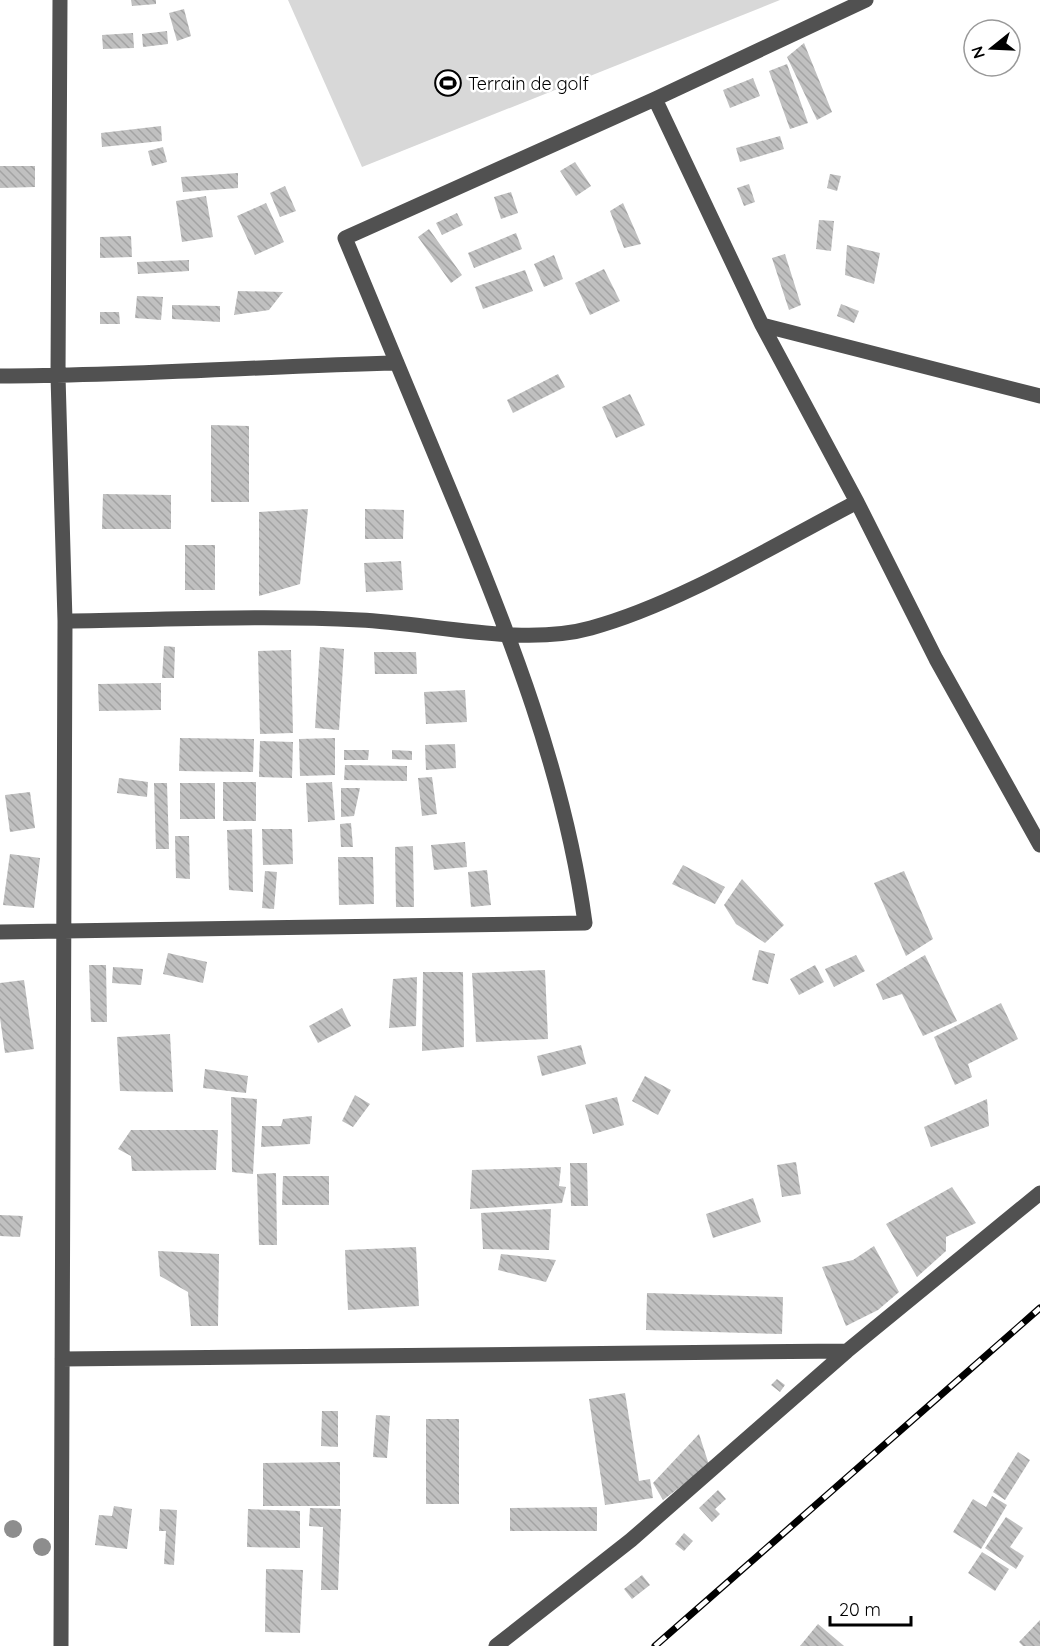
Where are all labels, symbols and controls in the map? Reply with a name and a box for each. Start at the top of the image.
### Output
north arrow [962,18,1022,78]
text: N [966,44,989,61]
sports icon: Terrain de golf [433,68,463,98]
place label: Terrain de golf [468,72,589,95]
scale bar [830,1589,911,1627]
text: 20 m [839,1598,881,1621]

